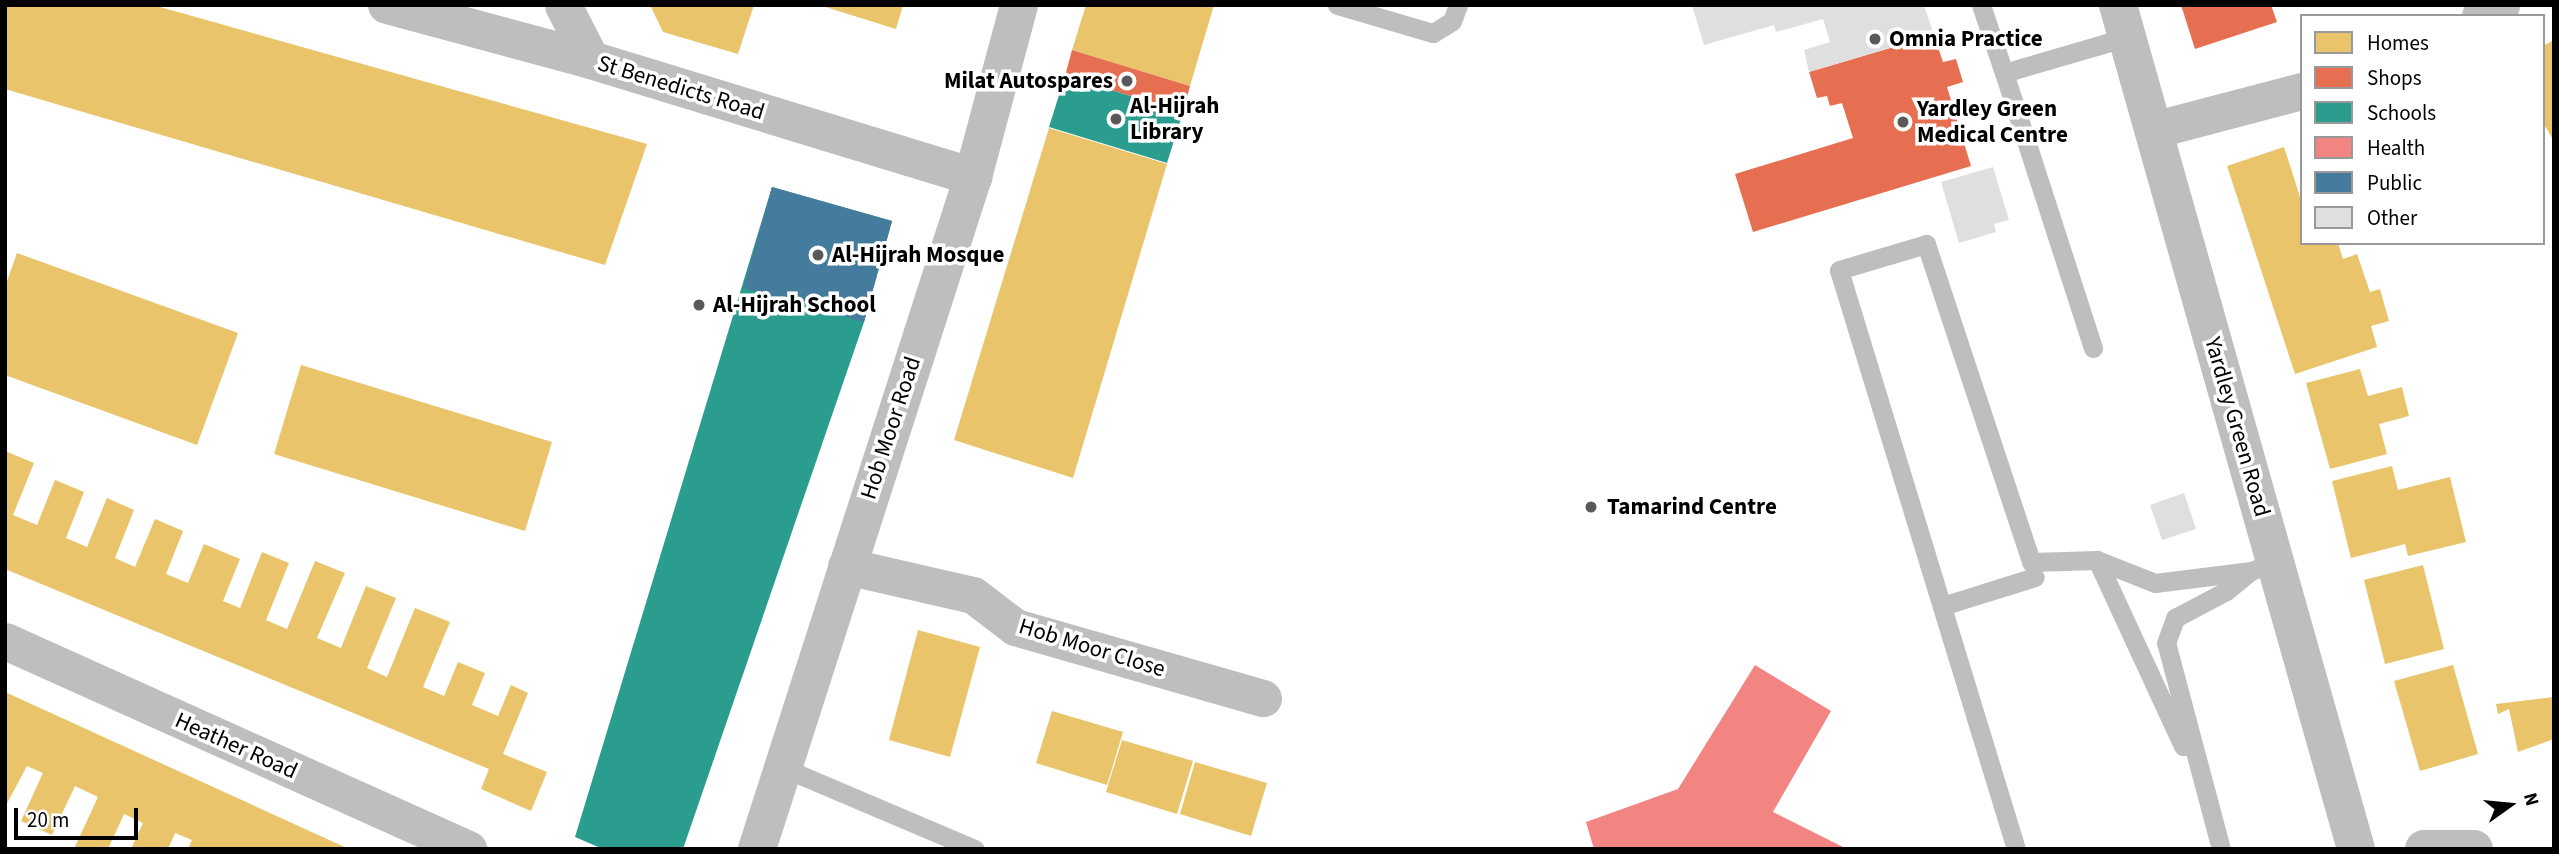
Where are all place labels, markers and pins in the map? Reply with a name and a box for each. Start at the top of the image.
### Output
place label: Omnia Practice [1889,25,2043,53]
marker: Omnia Practice [1867,31,1883,47]
place label: Milat Autospares [944,67,1113,95]
marker: Milat Autospares [1119,73,1135,89]
place label: Al-Hijrah Library [1130,92,1219,146]
place label: Yardley Green Medical Centre [1917,95,2068,149]
marker: Al-Hijrah Library [1108,111,1124,127]
marker: Yardley Green Medical Centre [1895,114,1911,130]
place label: Al-Hijrah Mosque [832,241,1005,269]
marker: Al-Hijrah Mosque [810,247,826,263]
place label: Al-Hijrah School [713,291,876,319]
marker: Al-Hijrah School [691,297,707,313]
place label: Tamarind Centre [1607,493,1777,521]
marker: Tamarind Centre [1581,497,1601,517]

